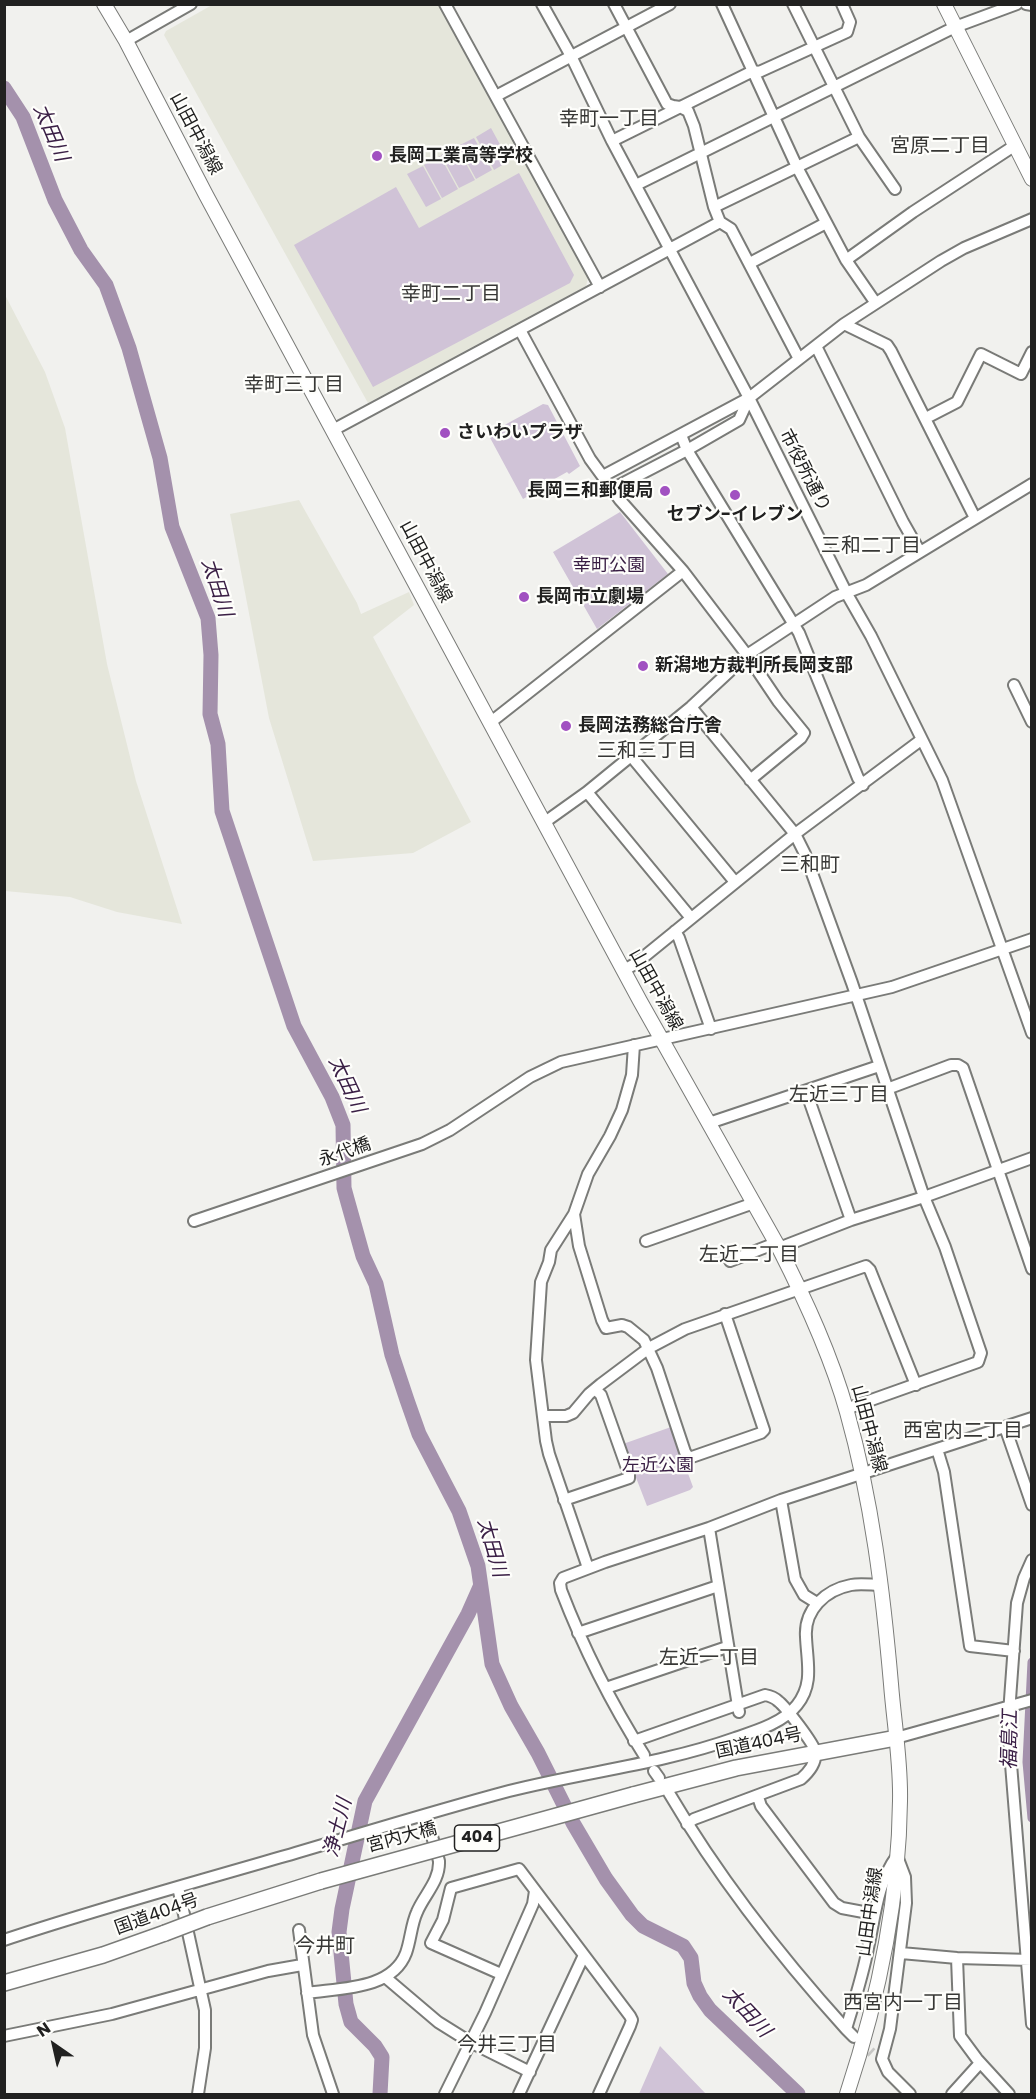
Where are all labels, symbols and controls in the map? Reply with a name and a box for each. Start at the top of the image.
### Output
street label: 山田中潟線 [164,89,226,179]
water label: 太田川 [27,101,73,165]
district label: 幸町一丁目 [559,108,659,132]
district label: 宮原二丁目 [890,135,990,159]
place label: 長岡工業高等学校 [389,145,533,167]
marker: 長岡工業高等学校 [370,149,384,163]
district label: 幸町二丁目 [401,283,501,307]
district label: 幸町三丁目 [244,374,344,398]
place label: さいわいプラザ [457,422,583,444]
marker: さいわいプラザ [438,426,452,440]
street label: 市役所通り [774,426,834,516]
place label: 長岡三和郵便局 [527,480,653,502]
marker: 長岡三和郵便局 [658,484,672,498]
marker: セブン-イレブン [728,488,742,502]
place label: セブン-イレブン [667,504,803,526]
street label: 山田中潟線 [394,517,456,607]
district label: 三和二丁目 [821,535,921,559]
park label: 幸町公園 [573,555,645,577]
water label: 太田川 [195,556,237,620]
place label: 長岡市立劇場 [536,586,644,608]
marker: 長岡市立劇場 [517,590,531,604]
place label: 新潟地方裁判所長岡支部 [655,655,853,677]
marker: 新潟地方裁判所長岡支部 [636,659,650,673]
place label: 長岡法務総合庁舎 [578,715,722,737]
marker: 長岡法務総合庁舎 [559,719,573,733]
district label: 三和三丁目 [597,740,697,764]
district label: 三和町 [780,854,840,878]
street label: 山田中潟線 [624,945,686,1035]
water label: 太田川 [322,1053,370,1117]
district label: 左近三丁目 [789,1084,889,1108]
street label: 永代橋 [316,1134,374,1172]
district label: 左近二丁目 [699,1244,799,1268]
street label: 山田中潟線 [846,1383,890,1475]
district label: 西宮内二丁目 [903,1420,1023,1444]
park label: 左近公園 [622,1455,694,1477]
water label: 太田川 [471,1516,511,1580]
district label: 左近一丁目 [659,1647,759,1671]
water label: 福島江 [998,1710,1024,1770]
street label: 国道404号 [714,1724,804,1764]
water label: 浄土川 [320,1796,358,1860]
street label: 宮内大橋 [364,1818,440,1858]
road number: 404 [454,1825,500,1851]
street label: 山田中潟線 [854,1866,888,1958]
street label: 国道404号 [112,1890,202,1940]
district label: 今井町 [295,1935,355,1959]
water label: 太田川 [717,1983,775,2043]
district label: 西宮内一丁目 [843,1992,963,2016]
north arrow [24,2015,84,2075]
text: N [32,2017,55,2043]
district label: 今井三丁目 [457,2034,557,2058]

